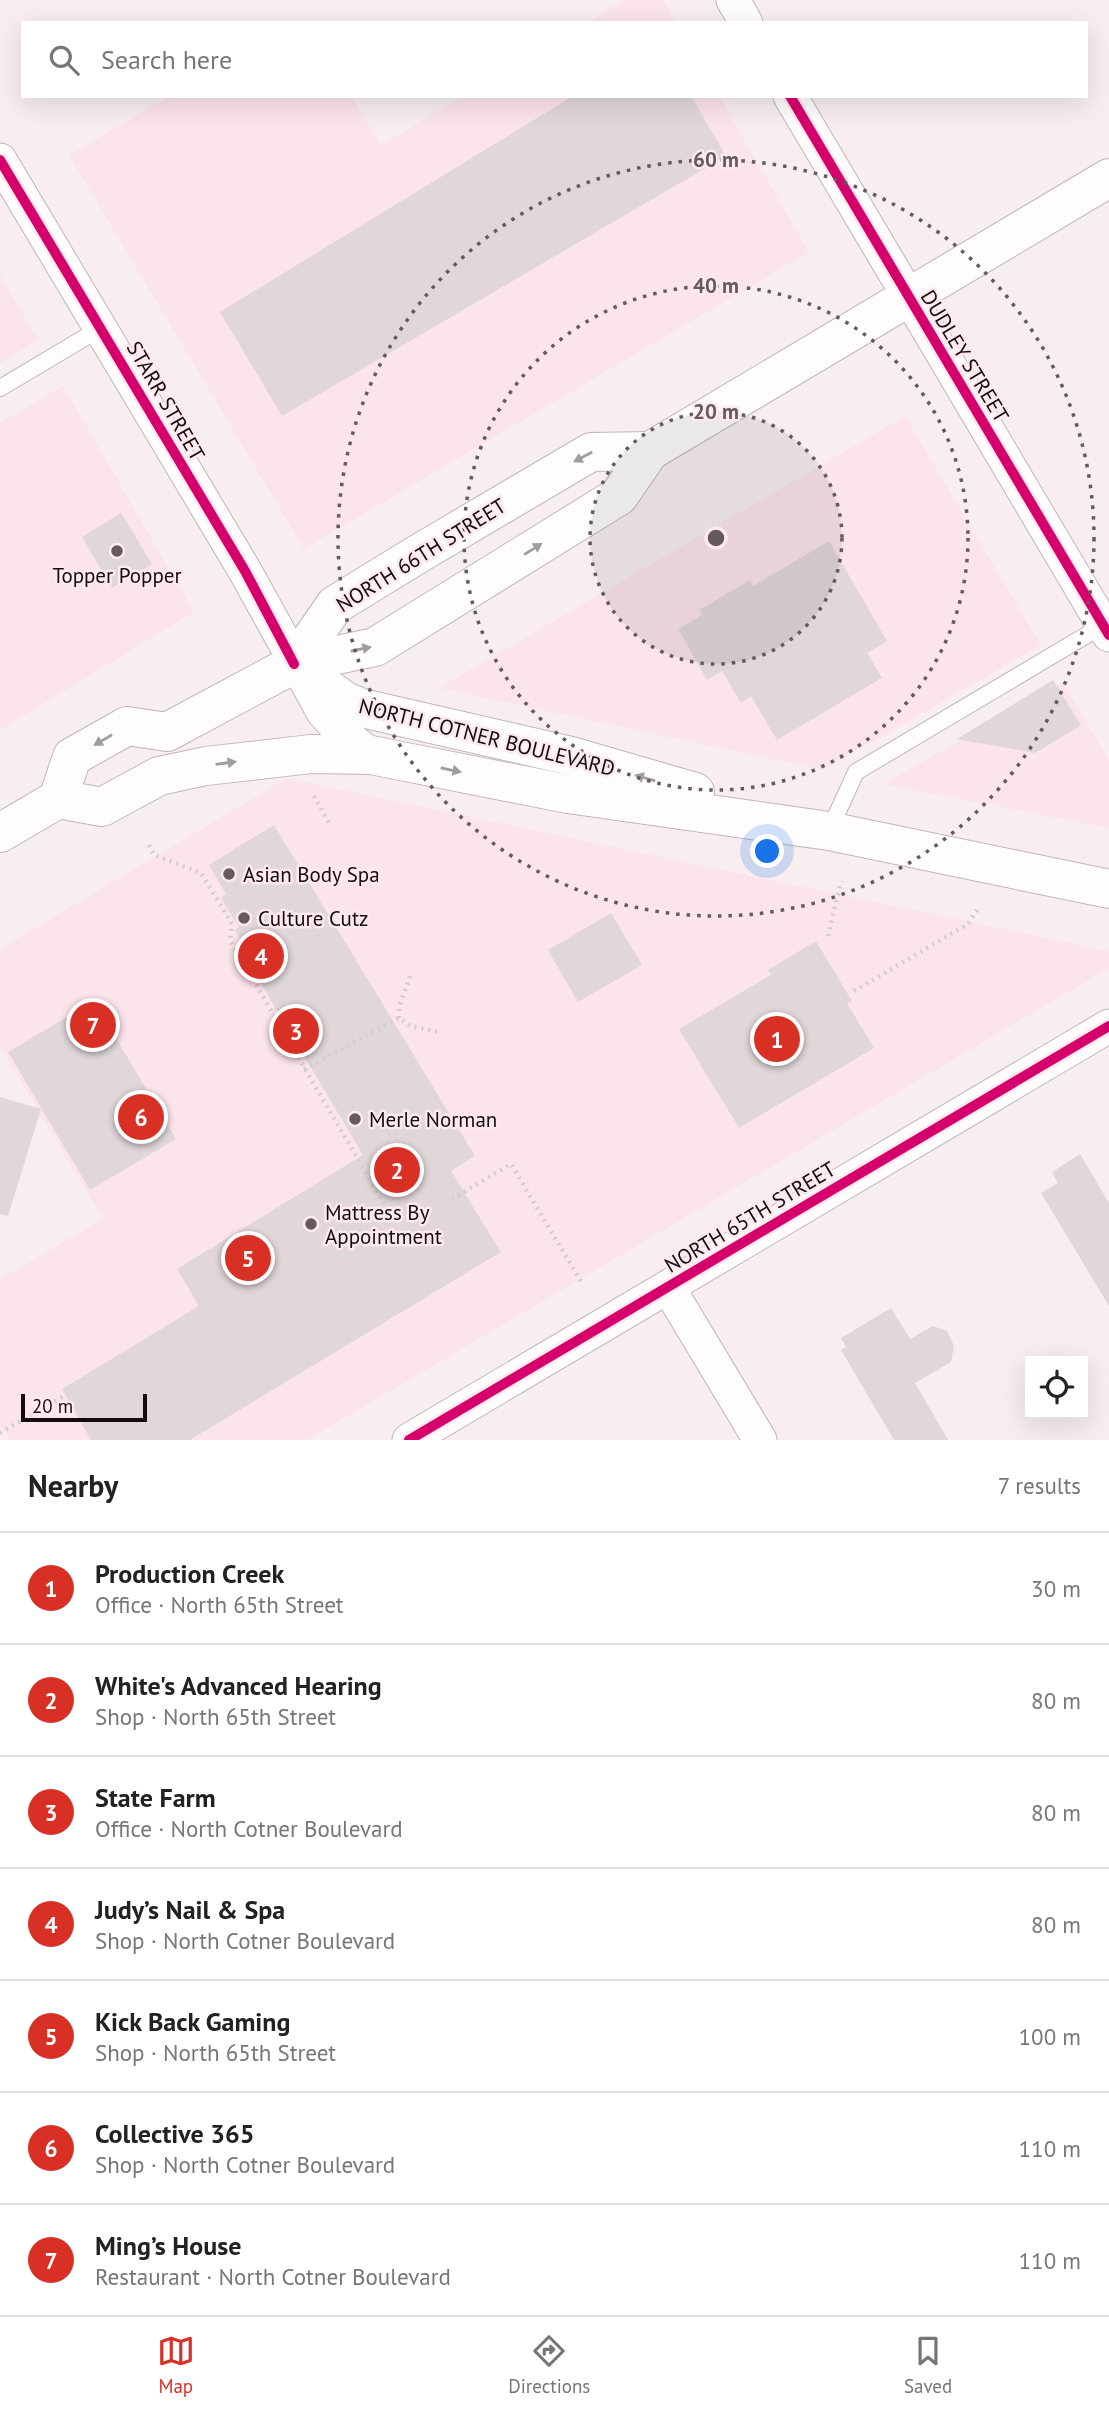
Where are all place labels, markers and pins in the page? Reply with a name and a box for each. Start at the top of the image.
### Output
centre of rings [704,526,728,550]
marker: Topper Popper [109,543,125,559]
place label: Topper Popper [52,562,182,589]
place label: Asian Body Spa [243,861,380,888]
marker: Asian Body Spa [221,866,237,882]
place label: Culture Cutz [258,905,368,932]
marker: Culture Cutz [236,910,252,926]
pin: 4 [238,930,284,982]
pin: 7 [70,999,116,1051]
pin: 3 [273,1005,319,1057]
pin: 1 [754,1013,800,1065]
pin: 6 [118,1091,164,1143]
place label: Merle Norman [369,1106,497,1133]
marker: Merle Norman [347,1111,363,1127]
pin: 2 [374,1144,420,1196]
place label: Mattress By Appointment [325,1199,442,1250]
marker: Mattress By Appointment [303,1216,319,1232]
pin: 5 [225,1232,271,1284]

